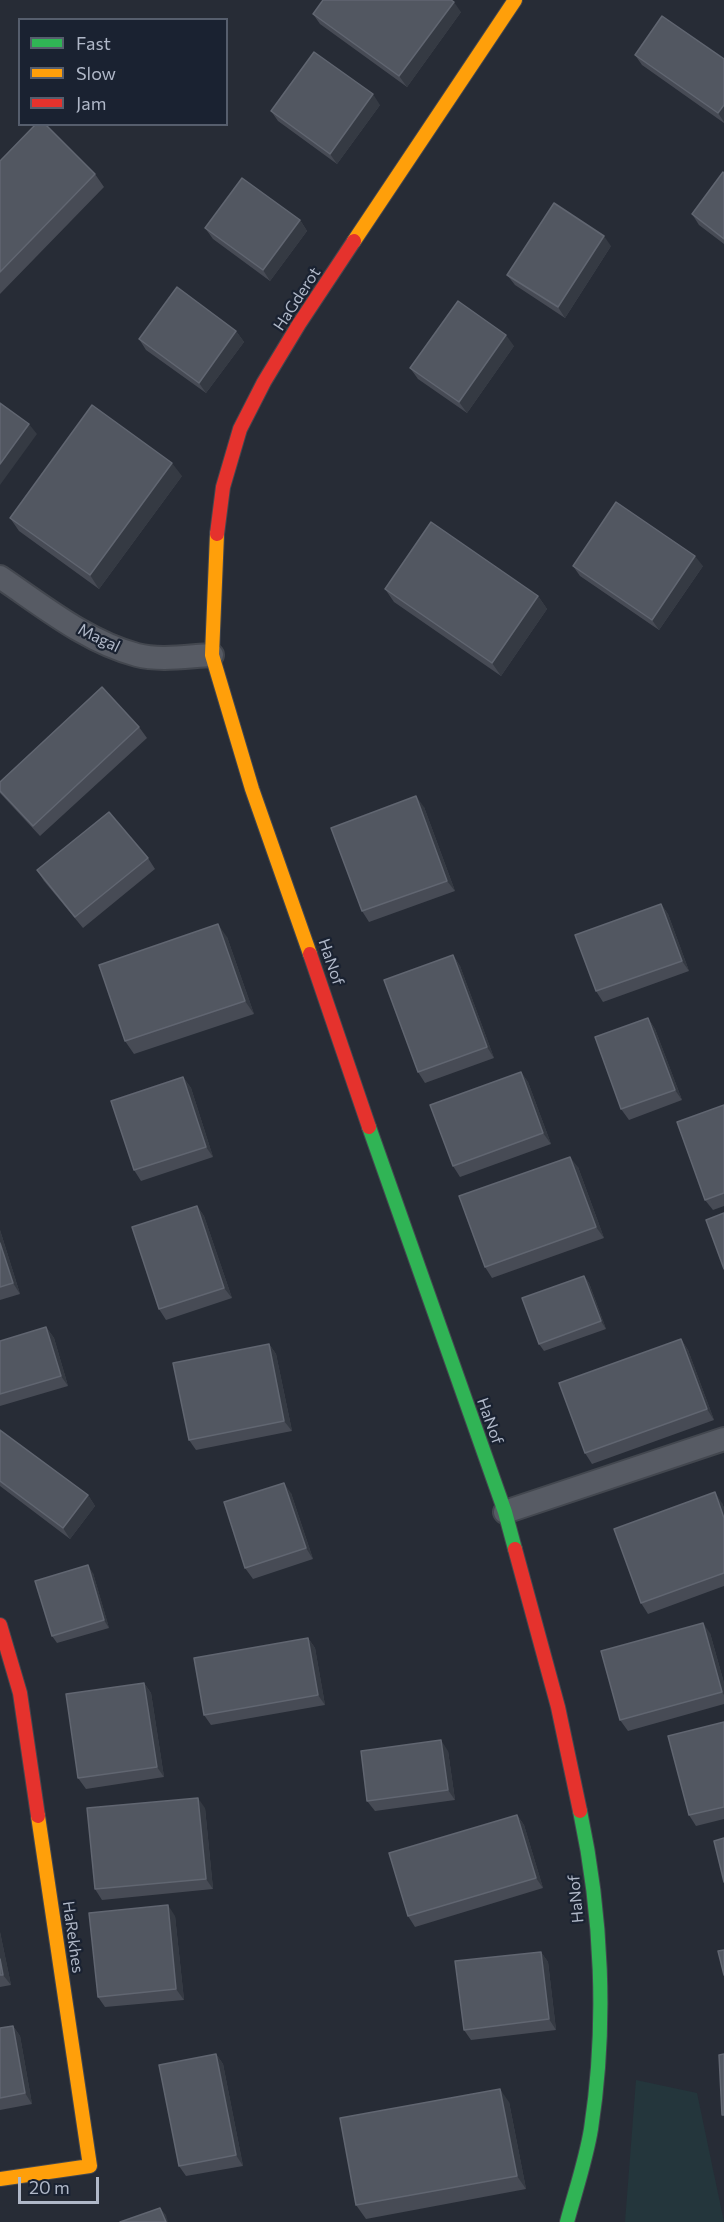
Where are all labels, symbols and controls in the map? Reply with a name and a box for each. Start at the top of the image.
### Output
legend [18,18,228,126]
text: Fast [76,32,111,54]
text: Slow [76,62,116,84]
text: Jam [76,92,106,114]
street label: HaGderot [269,264,325,334]
street label: Magal [75,620,123,656]
street label: HaNof [314,936,348,988]
street label: HaNof [473,1395,507,1447]
street label: HaNof [564,1874,588,1924]
street label: HaRekhes [58,1900,88,1974]
scale bar [21,2165,102,2203]
text: 20 m [29,2176,70,2198]

